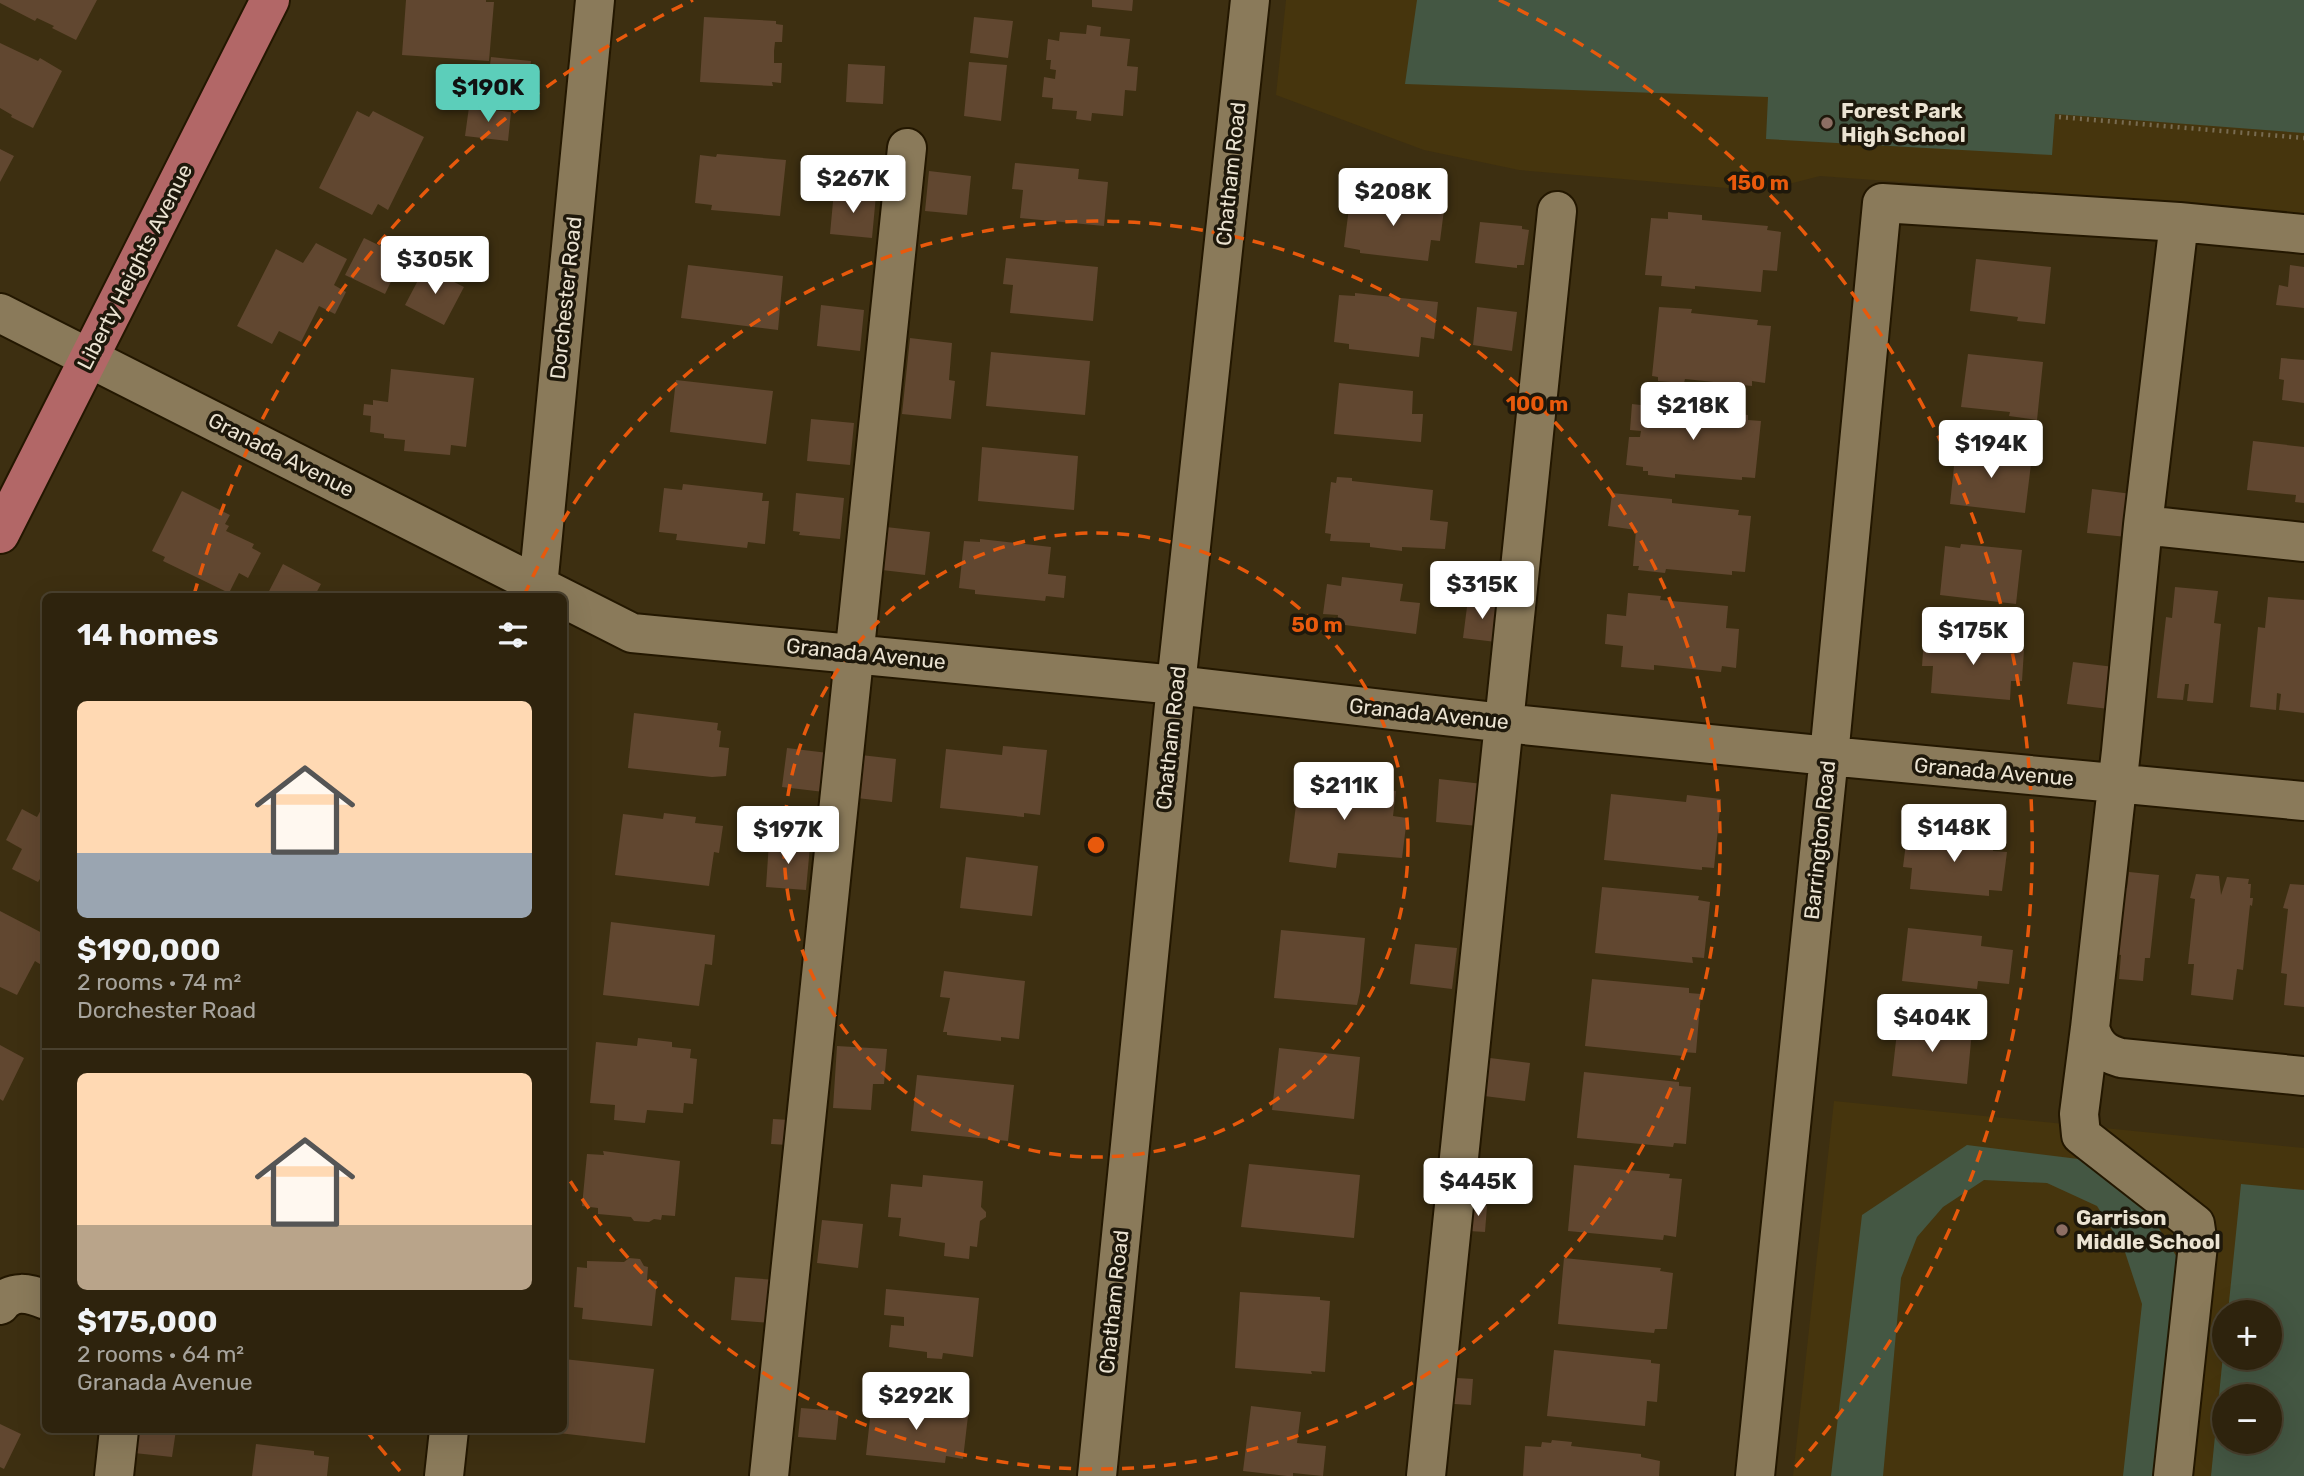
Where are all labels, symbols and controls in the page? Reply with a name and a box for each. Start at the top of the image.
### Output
pin: $190K [439,64,537,124]
text: $190K [452,73,524,101]
place label: Forest Park High School [1841,98,1966,147]
street label: Chatham Road [1211,101,1250,247]
marker: Forest Park High School [1819,115,1835,131]
pin: $267K [804,156,902,215]
street label: Liberty Heights Avenue [72,160,197,374]
text: $267K [817,164,889,192]
pin: $208K [1344,168,1442,228]
text: 150 m [1727,170,1789,195]
text: $208K [1355,177,1431,205]
street label: Dorchester Road [545,215,586,381]
pin: $305K [386,236,484,296]
text: $305K [397,245,473,273]
pin: $218K [1644,382,1742,442]
text: 100 m [1506,391,1568,416]
text: $218K [1657,391,1729,419]
street label: Granada Avenue [204,407,358,502]
pin: $194K [1942,420,2040,480]
text: $194K [1955,429,2027,457]
pin: $315K [1433,562,1531,621]
text: $315K [1446,570,1518,598]
pin: $175K [1924,608,2022,667]
text: 50 m [1291,612,1343,637]
icon: filters [494,616,532,654]
text: $175K [1938,616,2008,644]
text: 14 homes [77,617,219,653]
street label: Granada Avenue [785,633,947,674]
street label: Chatham Road [1151,665,1190,811]
street label: Granada Avenue [1348,693,1510,734]
icon: home [242,747,368,873]
street label: Granada Avenue [1913,752,2075,791]
street label: Barrington Road [1799,759,1840,921]
pin: $211K [1295,762,1393,822]
text: $211K [1310,771,1378,799]
pin: $148K [1905,804,2003,864]
pin: $197K [739,806,837,866]
text: $148K [1917,813,1991,841]
text: $197K [753,815,823,843]
centre of rings [1084,833,1108,857]
text: $190,000 [77,932,221,968]
text: 2 rooms · 74 m² [77,968,241,996]
pin: $404K [1883,995,1981,1054]
text: Dorchester Road [77,996,256,1024]
text: $404K [1893,1003,1971,1031]
icon: home [242,1119,368,1245]
pin: $445K [1429,1158,1527,1218]
text: $445K [1440,1167,1516,1195]
place label: Garrison Middle School [2076,1205,2220,1254]
marker: Garrison Middle School [2054,1222,2070,1238]
street label: Chatham Road [1094,1229,1133,1375]
map controls [2212,1300,2282,1454]
button: + [2212,1300,2282,1370]
text: $175,000 [77,1304,218,1340]
text: 2 rooms · 64 m² [77,1340,244,1368]
text: Granada Avenue [77,1368,253,1396]
pin: $292K [867,1372,965,1432]
text: $292K [878,1381,954,1409]
button: − [2212,1384,2282,1454]

